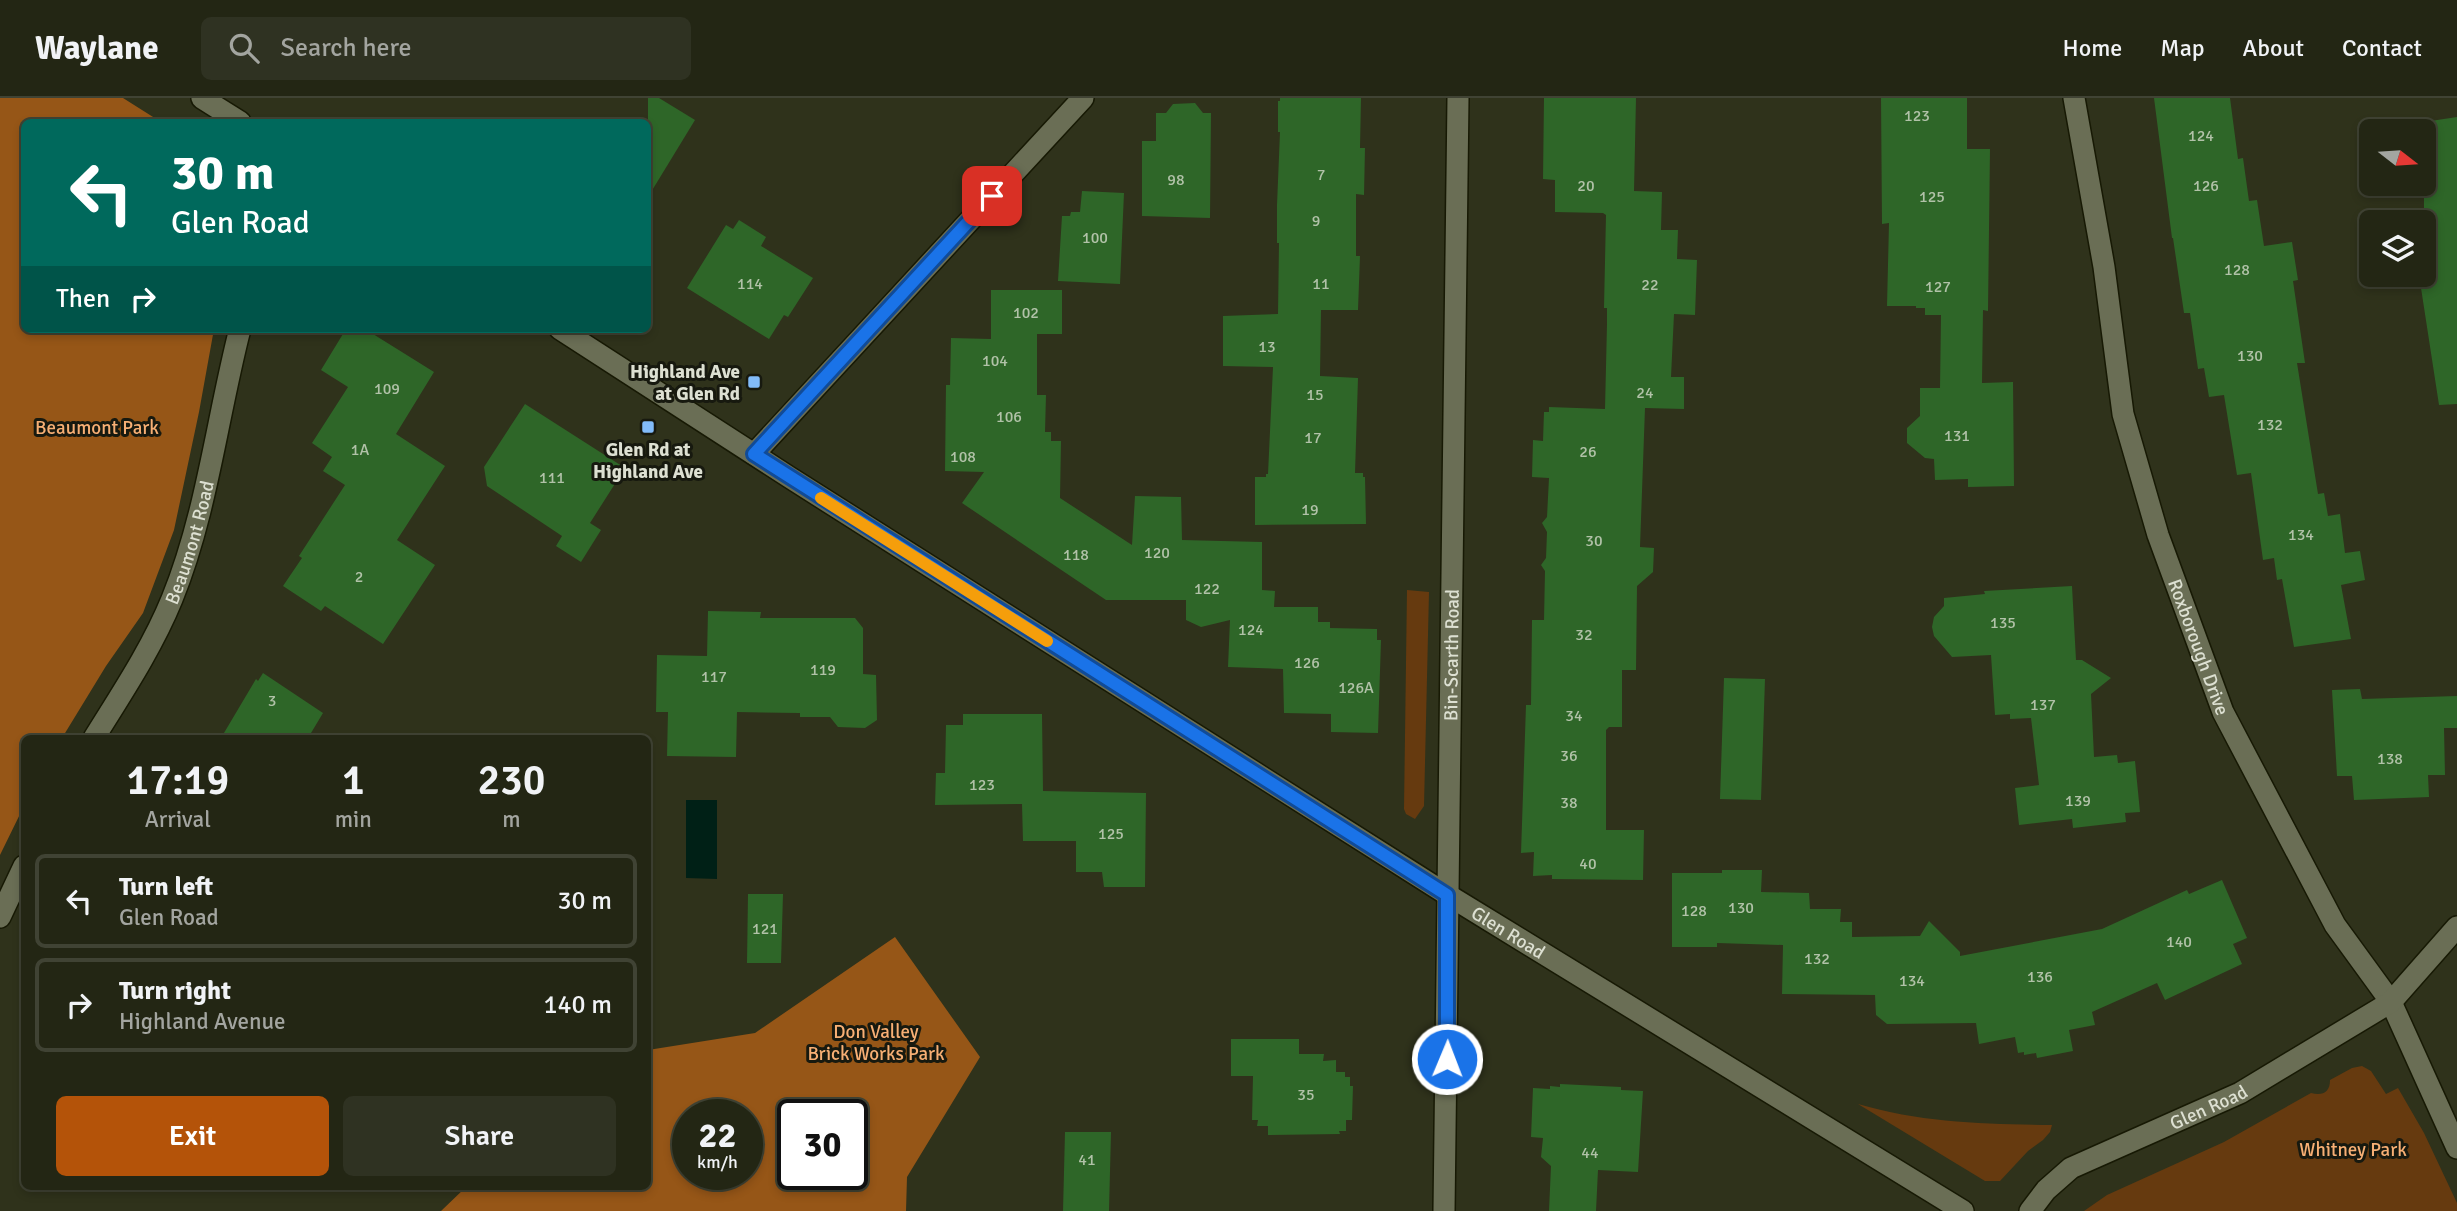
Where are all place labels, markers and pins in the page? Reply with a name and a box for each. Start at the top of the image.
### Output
pin [962,166,1022,226]
place label: Highland Ave at Glen Rd [630,360,740,406]
marker: Highland Ave at Glen Rd [746,374,762,390]
marker: Glen Rd at Highland Ave [640,419,656,435]
place label: Glen Rd at Highland Ave [593,438,703,484]

